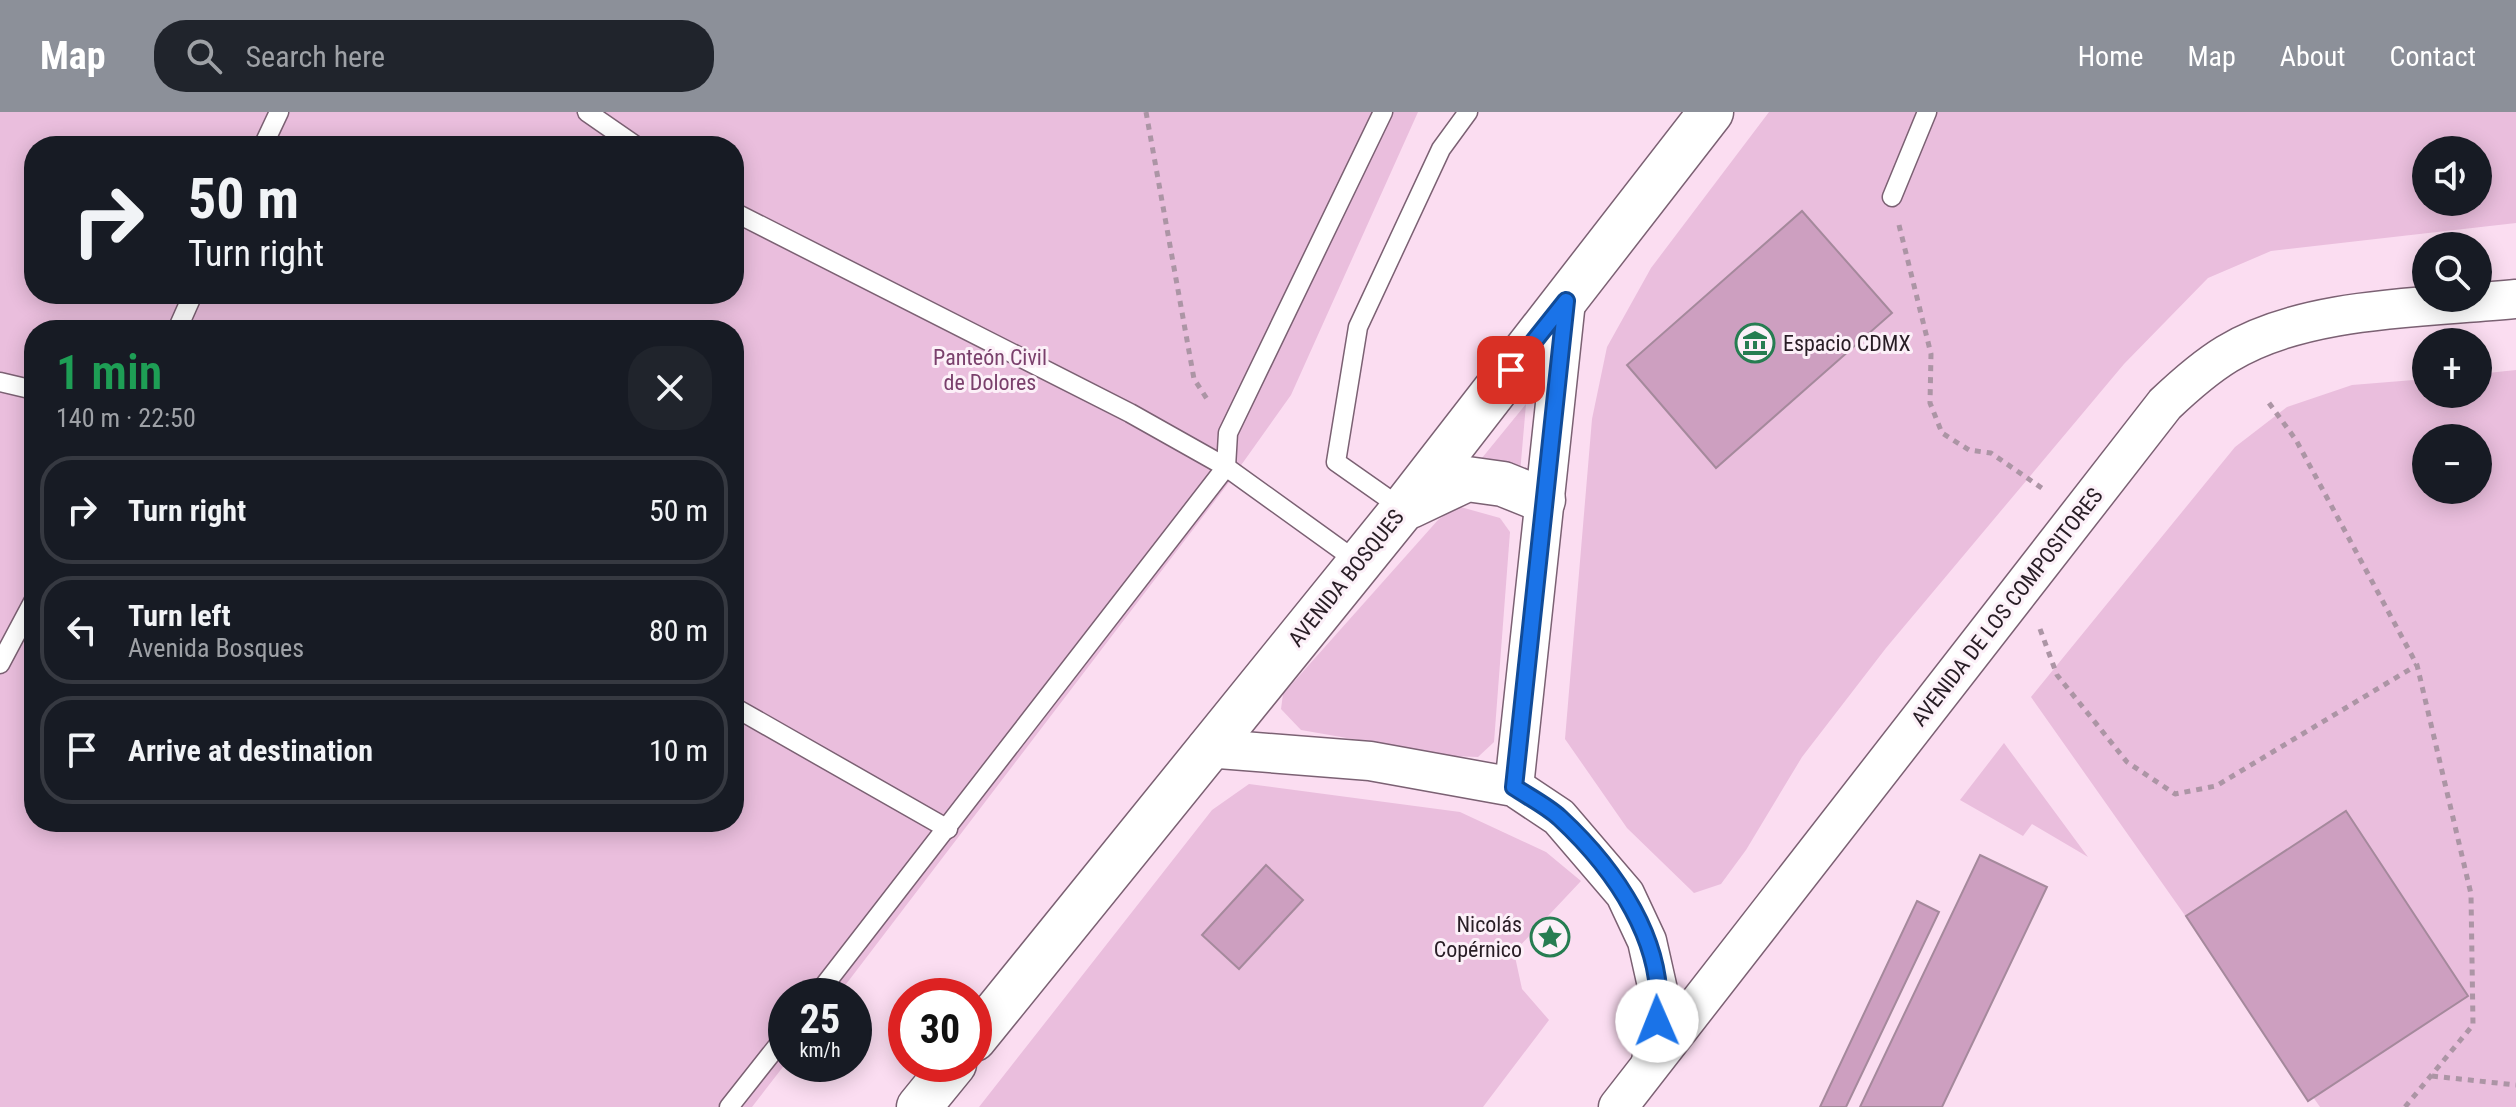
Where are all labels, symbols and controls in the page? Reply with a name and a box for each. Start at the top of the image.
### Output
search box [154,20,714,92]
text: Map [40,34,106,78]
icon: search [182,34,226,78]
text: Search here [246,39,385,74]
text: Home [2078,40,2143,73]
text: Map [2187,40,2236,73]
text: About [2280,40,2346,73]
text: Contact [2390,40,2476,73]
map controls [2412,136,2492,504]
button: sound [2412,136,2492,216]
text: 50 m [188,166,299,232]
icon: right [56,168,160,272]
button: search [2412,232,2492,312]
text: Turn right [188,233,324,275]
museum icon: Espacio CDMX [1734,322,1776,364]
button: + [2412,328,2492,408]
place label: Espacio CDMX [1783,331,1911,356]
pin [1477,336,1545,404]
text: 1 min [56,344,162,401]
park label: Panteón Civil de Dolores [933,345,1047,395]
button: close [628,346,712,430]
icon: arrive [1489,348,1533,392]
text: 140 m · 22:50 [56,403,196,433]
button: − [2412,424,2492,504]
street label: AVENIDA DE LOS COMPOSITORES [1906,483,2108,731]
icon: right [60,488,104,532]
text: Turn right [128,493,246,528]
text: 50 m [649,493,708,528]
street label: AVENIDA BOSQUES [1283,505,1409,651]
text: Turn left [128,598,231,633]
icon: left [60,608,104,652]
text: 80 m [649,613,708,648]
text: Avenida Bosques [128,633,304,663]
icon: arrive [60,728,104,772]
text: Arrive at destination [128,733,373,768]
text: 10 m [649,733,708,768]
place label: Nicolás Copérnico [1434,912,1522,962]
place icon: Nicolás Copérnico [1529,916,1571,958]
speed limit sign: 30 [888,978,992,1082]
position arrow [1615,979,1699,1063]
text: 25 [800,996,840,1043]
text: km/h [799,1038,841,1062]

